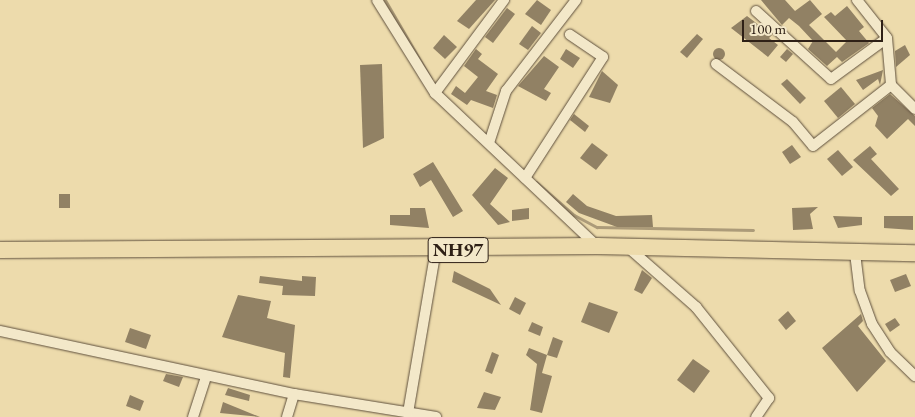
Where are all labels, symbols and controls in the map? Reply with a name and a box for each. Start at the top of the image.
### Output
scale bar [745,10,886,42]
text: 100 m [750,19,786,38]
road number: NH97 [427,234,489,266]

